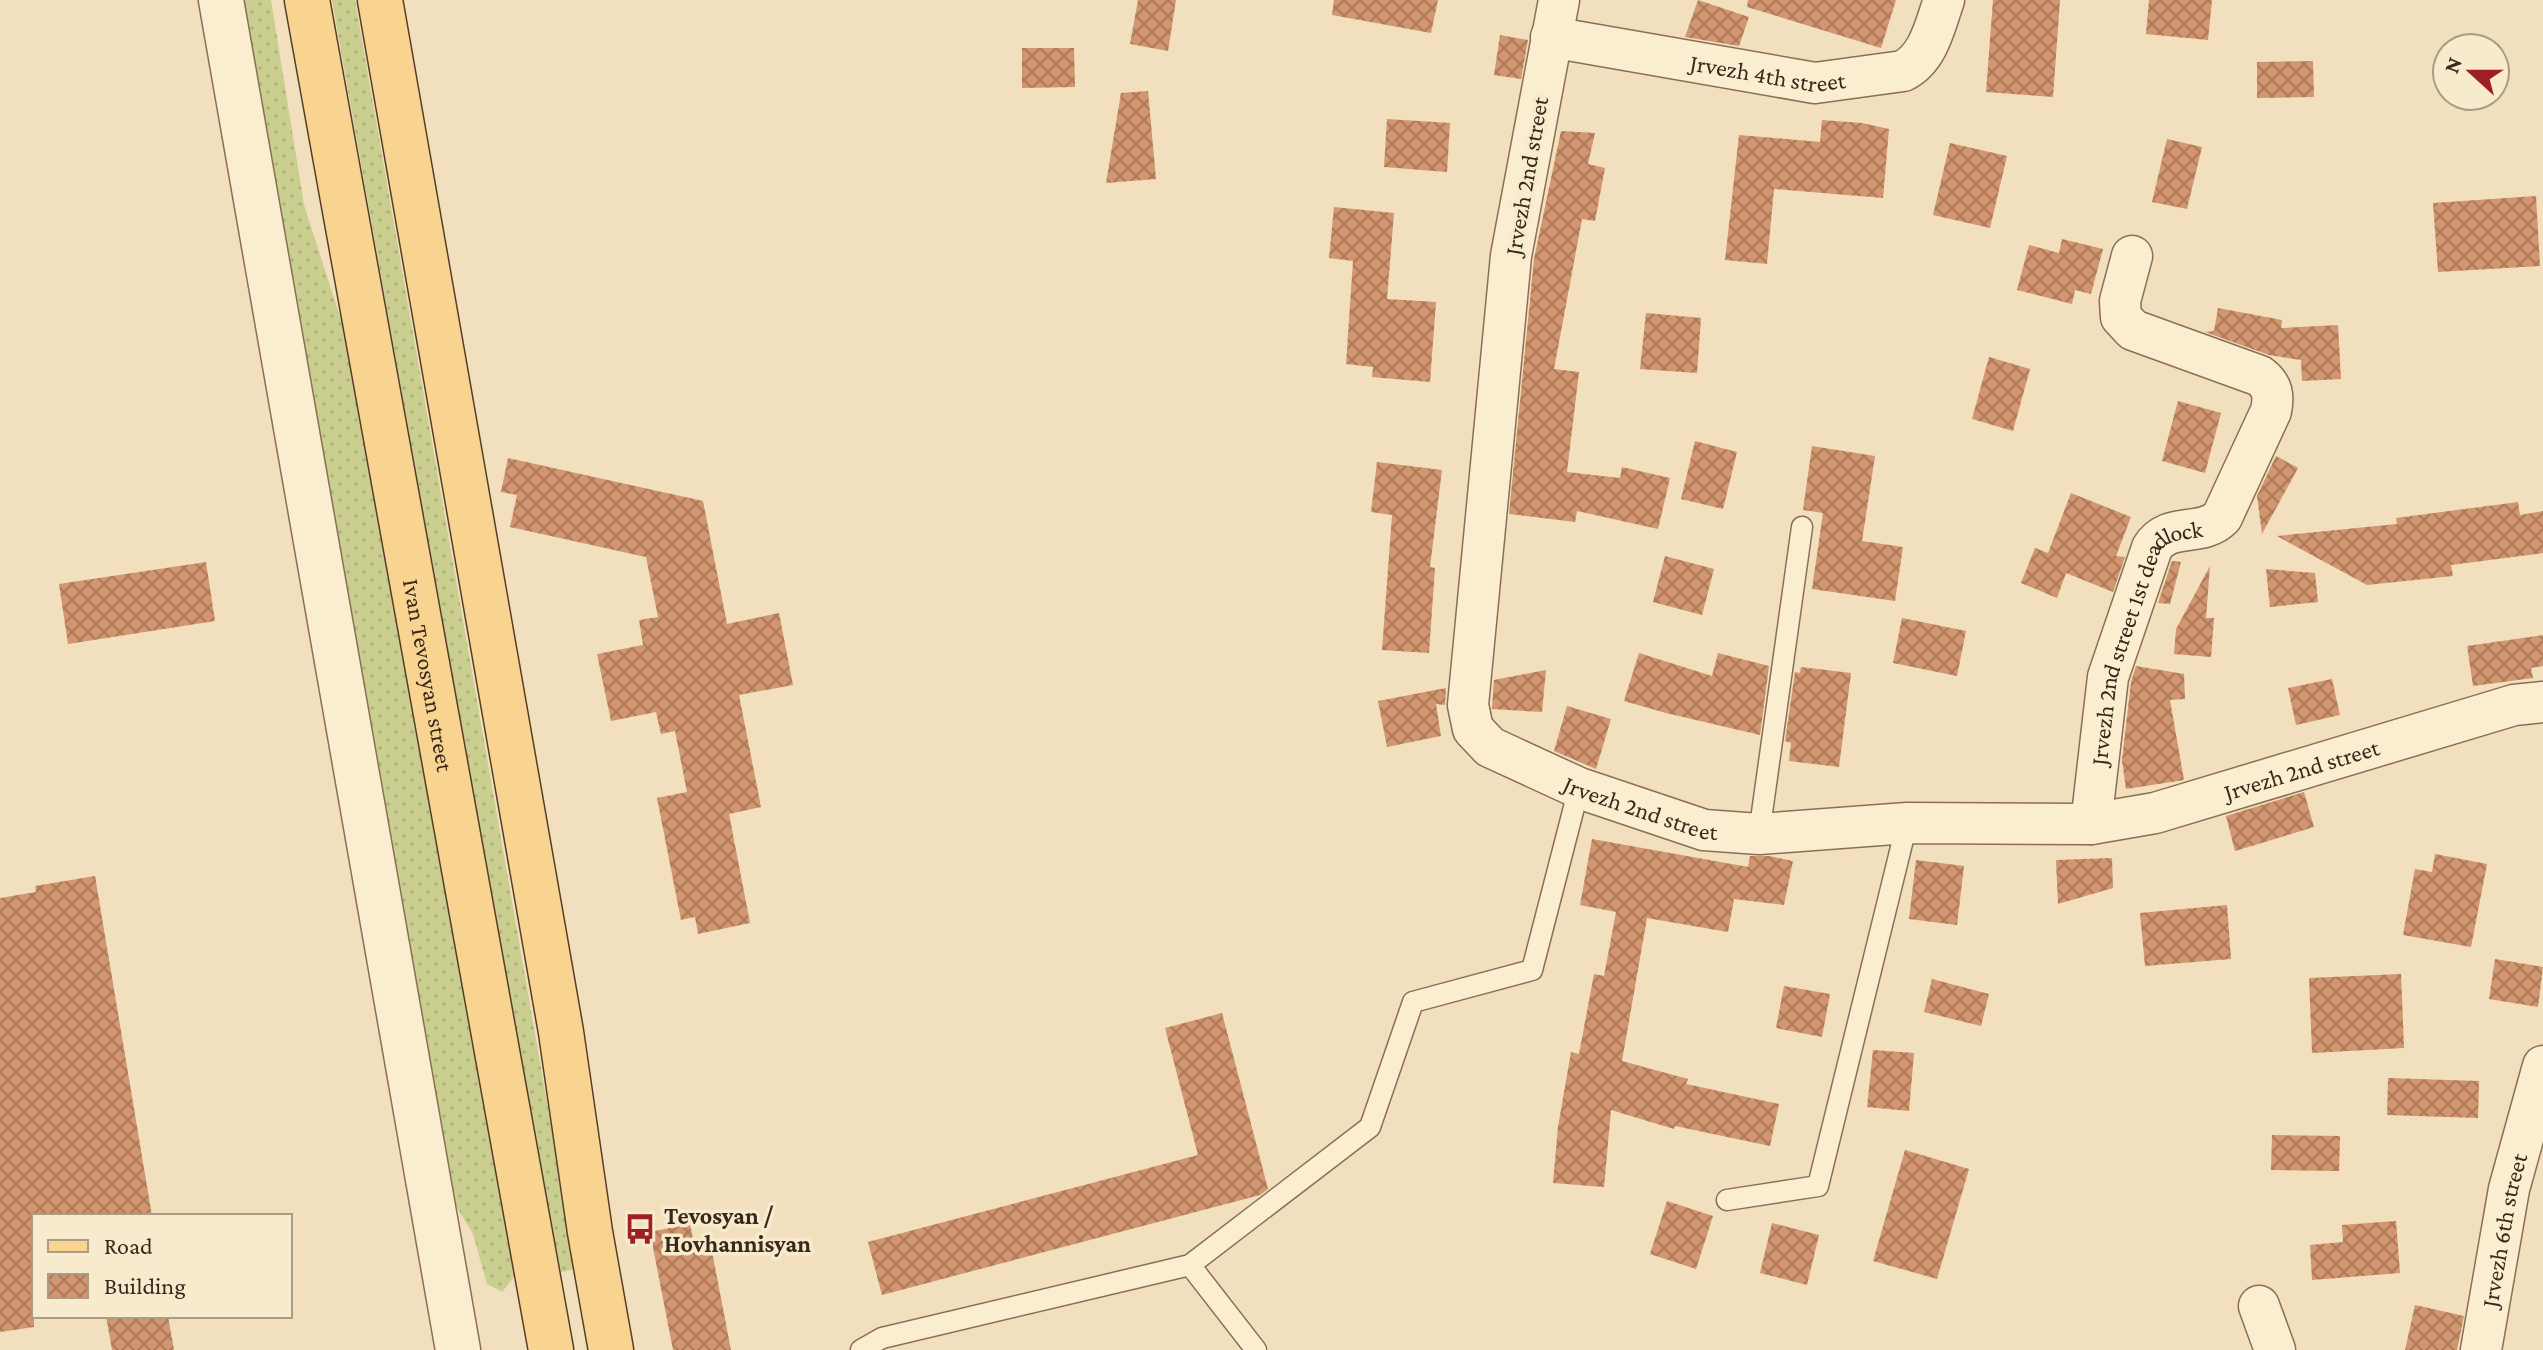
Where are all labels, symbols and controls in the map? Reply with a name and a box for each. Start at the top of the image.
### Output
north arrow [2431,32,2511,112]
street label: Jrvezh 4th street [1686,48,1848,97]
text: N [2438,54,2467,76]
street label: Jrvezh 2nd street [1498,93,1553,259]
street label: Jrvezh 2nd street 1st deadlock [2084,514,2205,769]
street label: Ivan Tevosyan street [398,577,460,775]
street label: Jrvezh 2nd street [2219,733,2383,806]
street label: Jrvezh 2nd street [1558,769,1720,845]
street label: Jrvezh 6th street [2475,1149,2532,1311]
place label: Tevosyan / Hovhannisyan [664,1202,811,1257]
bus stop icon: Tevosyan / Hovhannisyan [623,1212,657,1246]
legend [32,1214,292,1318]
text: Road [104,1232,153,1259]
text: Building [104,1272,186,1299]

